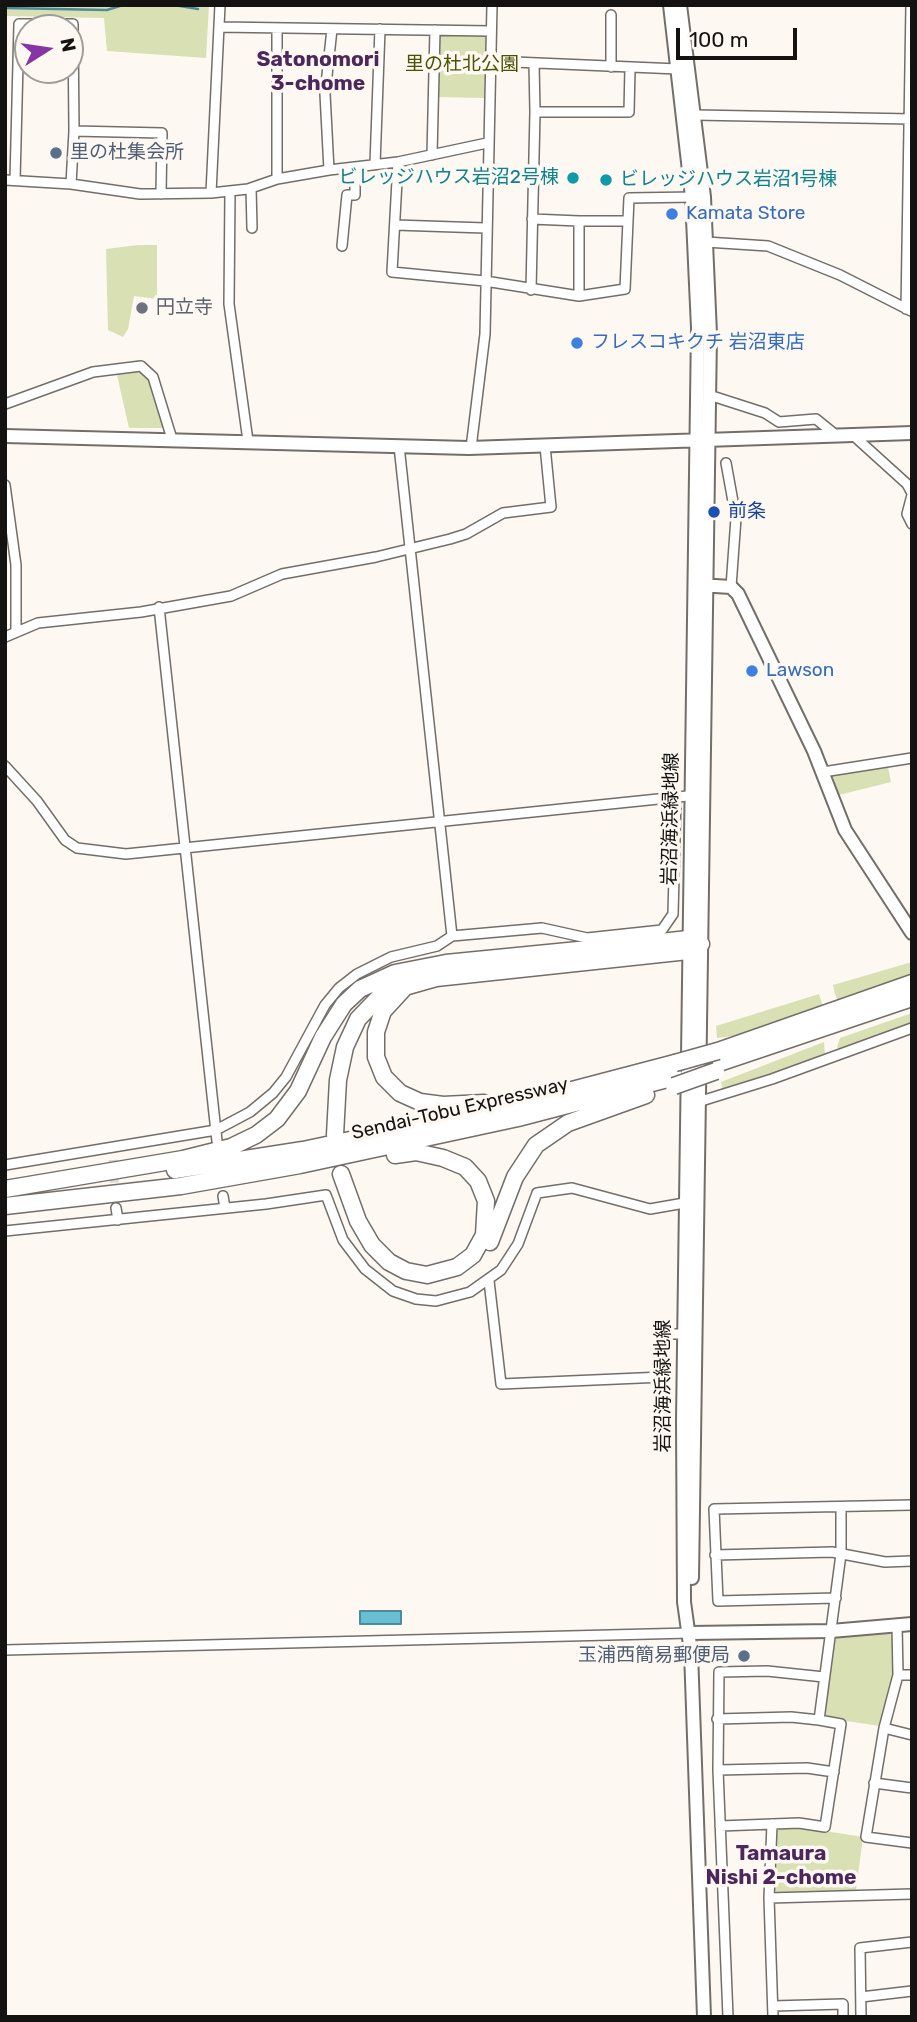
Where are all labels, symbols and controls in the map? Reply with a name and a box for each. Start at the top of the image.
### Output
north arrow [14,14,84,84]
scale bar [679,14,800,58]
text: 100 m [689,27,748,52]
text: N [55,36,81,54]
district label: Satonomori 3-chome [257,47,379,97]
park label: 里の杜北公園 [405,54,519,76]
place label: 里の杜集会所 [70,142,184,164]
marker: 里の杜集会所 [48,145,64,161]
place label: ビレッジハウス岩沼2号棟 [339,167,559,189]
place label: ビレッジハウス岩沼1号棟 [620,169,837,191]
marker: ビレッジハウス岩沼2号棟 [565,170,581,186]
marker: ビレッジハウス岩沼1号棟 [598,172,614,188]
place label: Kamata Store [686,203,805,225]
marker: Kamata Store [664,206,680,222]
place label: 円立寺 [156,297,213,319]
marker: 円立寺 [134,300,150,316]
place label: フレスコキクチ 岩沼東店 [591,332,805,354]
marker: フレスコキクチ 岩沼東店 [569,335,585,351]
place label: 前条 [728,501,766,523]
marker: 前条 [706,504,722,520]
place label: Lawson [766,660,834,682]
marker: Lawson [744,663,760,679]
street label: 岩沼海浜緑地線 [658,752,684,886]
street label: Sendai-Tobu Expressway [350,1073,570,1145]
street label: 岩沼海浜緑地線 [653,1320,675,1452]
place label: 玉浦西簡易郵便局 [578,1645,730,1667]
marker: 玉浦西簡易郵便局 [736,1648,752,1664]
district label: Tamaura Nishi 2-chome [706,1841,856,1891]

